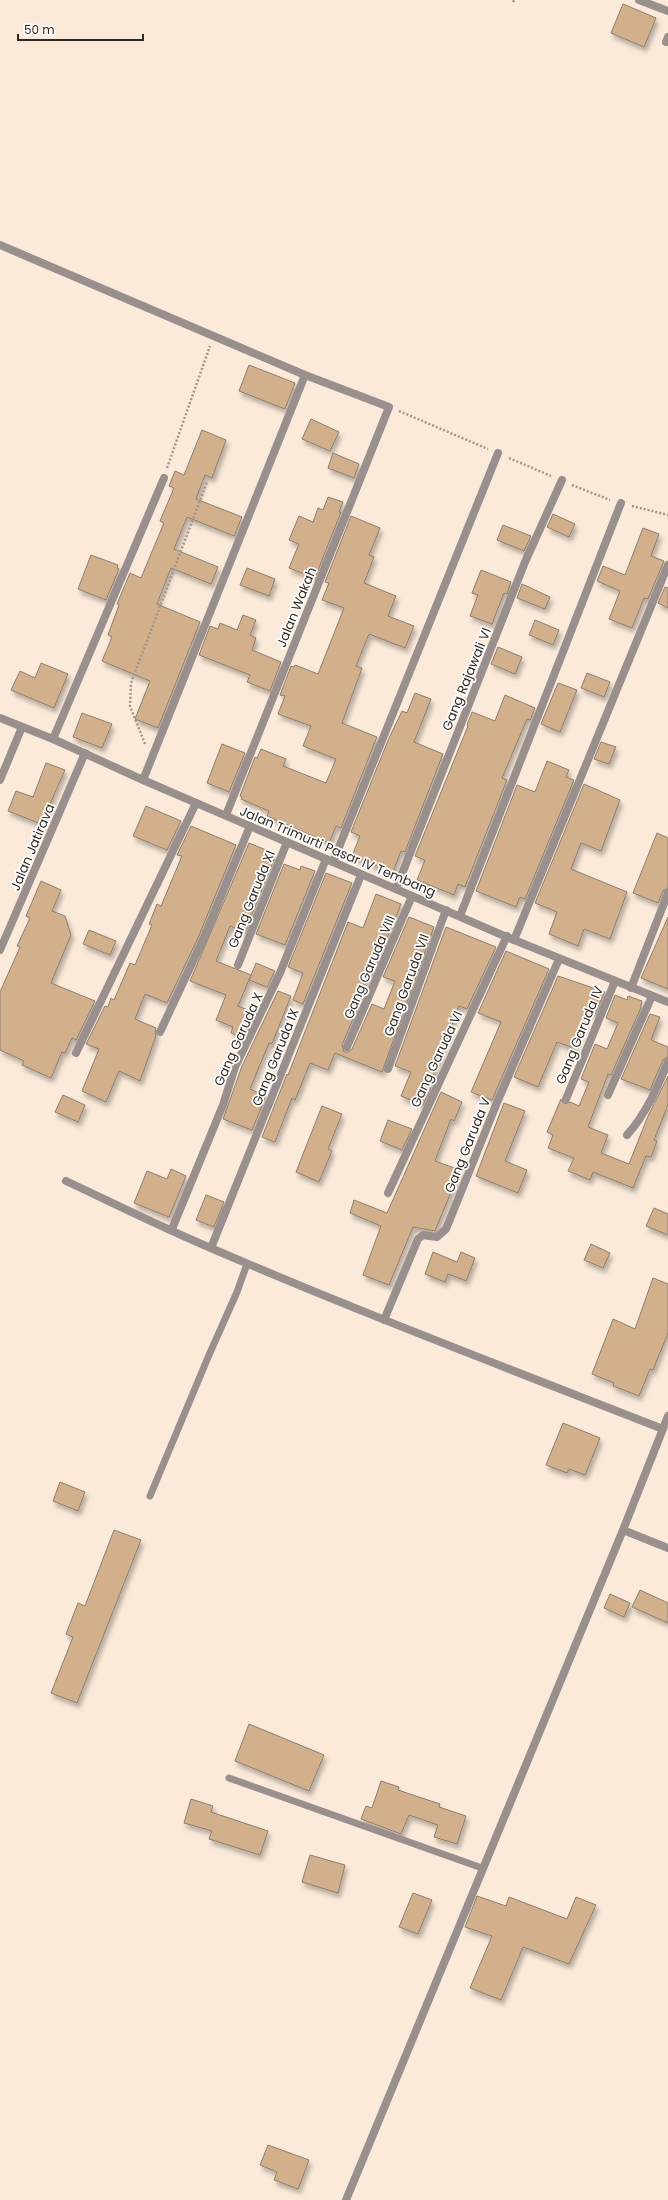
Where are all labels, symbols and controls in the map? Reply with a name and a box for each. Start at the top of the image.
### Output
scale bar [18,16,143,42]
text: 50 m [24,21,55,38]
street label: Jalan Wakah [272,564,321,650]
street label: Gang Rajawali VI [437,625,496,734]
street label: Jalan Jatirava [6,801,59,894]
street label: Jalan Trimurti Pasar IV Tembang [237,801,439,901]
street label: Gang Garuda XI [223,847,280,951]
street label: Gang Garuda VIII [339,912,400,1022]
street label: Gang Garuda VII [379,931,434,1039]
street label: Gang Garuda IV [551,983,608,1087]
street label: Gang Garuda X [209,989,268,1089]
street label: Gang Garuda IX [247,1005,304,1109]
street label: Gang Garuda VI [406,1008,467,1111]
street label: Gang Garuda V [440,1094,495,1196]

